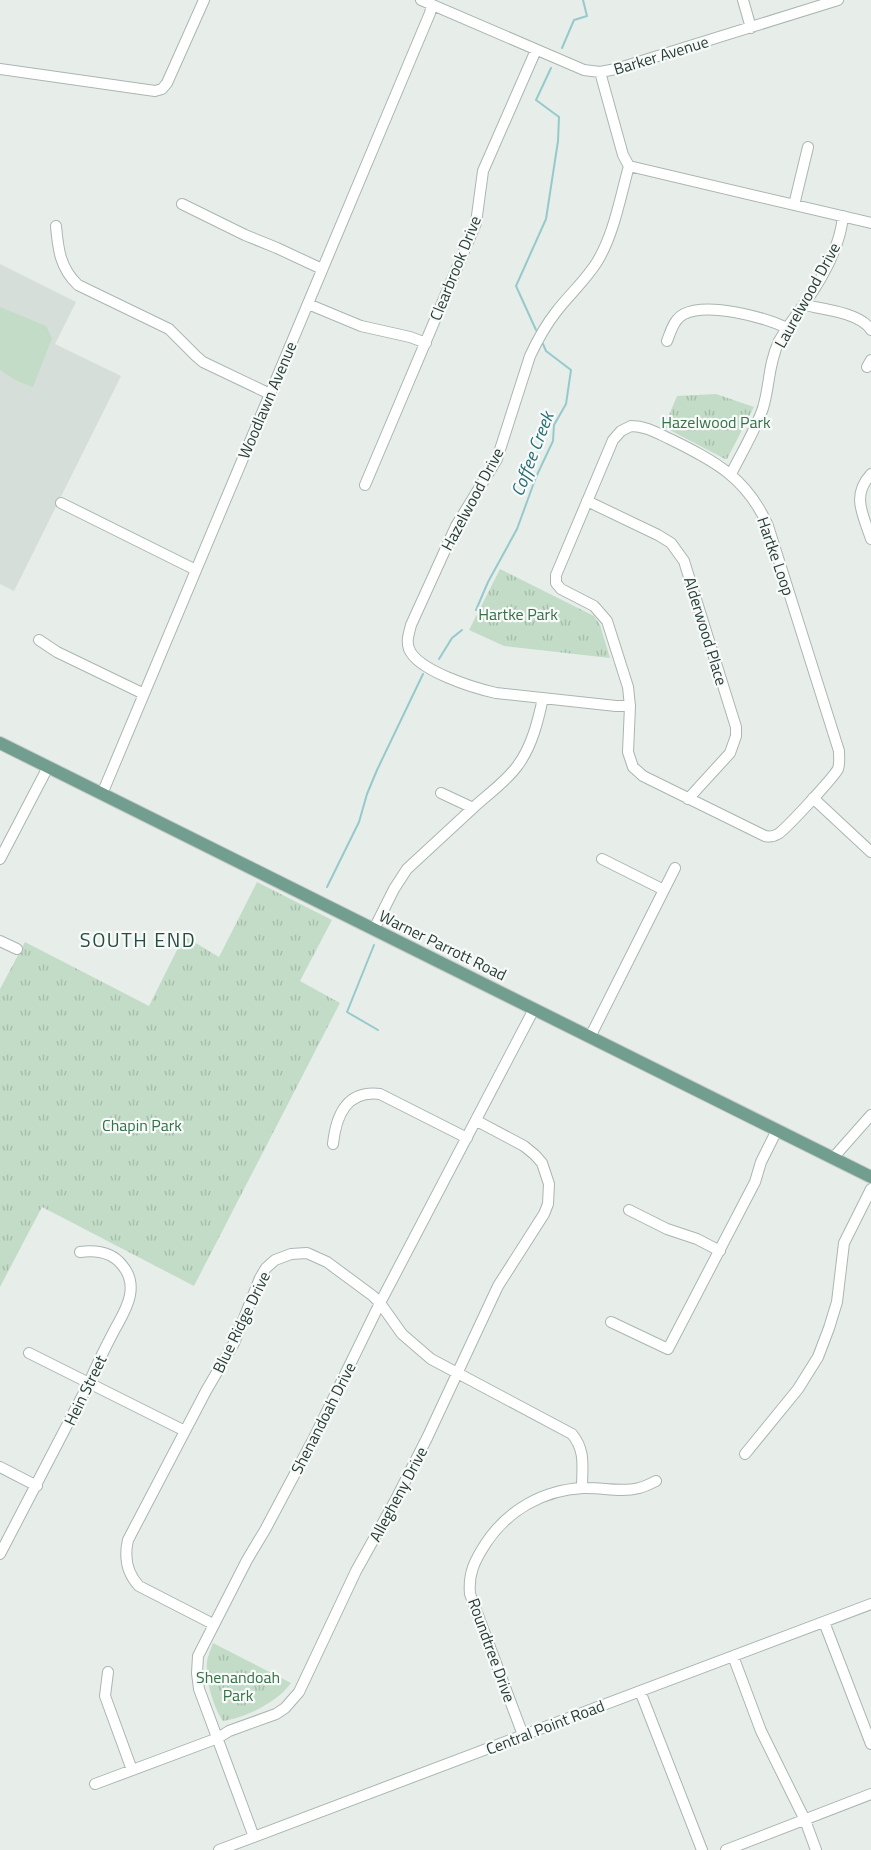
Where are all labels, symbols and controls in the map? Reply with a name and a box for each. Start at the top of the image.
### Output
street label: Barker Avenue [611,29,711,81]
street label: Clearbrook Drive [423,212,487,324]
street label: Laurelwood Drive [768,238,846,352]
street label: Woodlawn Avenue [231,338,303,462]
water label: Coffee Creek [504,406,561,500]
park label: Hazelwood Park [661,410,771,434]
street label: Hazelwood Drive [435,443,509,555]
street label: Hartke Loop [751,513,801,599]
street label: Alderwood Place [678,574,734,688]
park label: Hartke Park [478,602,558,626]
street label: Warner Parrott Road [375,904,511,986]
district label: SOUTH END [80,924,196,955]
park label: Chapin Park [102,1113,182,1137]
street label: Blue Ridge Drive [206,1267,276,1377]
street label: Hein Street [58,1350,113,1429]
street label: Shenandoah Drive [284,1358,362,1478]
street label: Allegheny Drive [363,1442,433,1546]
street label: Roundtree Drive [462,1594,522,1706]
park label: Shenandoah Park [196,1665,280,1707]
street label: Central Point Road [482,1693,608,1761]

